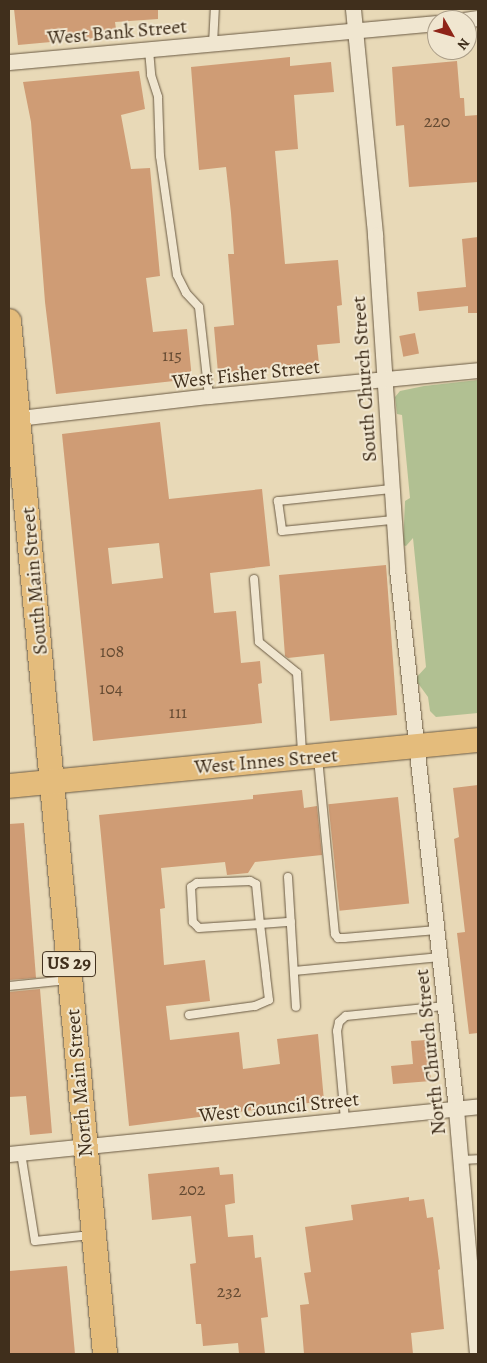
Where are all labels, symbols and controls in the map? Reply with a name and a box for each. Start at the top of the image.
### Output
north arrow [427,10,477,60]
street label: West Bank Street [46,14,188,50]
text: N [453,34,474,54]
house number: 220 [424,110,450,132]
street label: South Church Street [346,295,382,463]
house number: 115 [162,344,182,366]
street label: West Fisher Street [171,354,321,394]
street label: South Main Street [16,506,52,656]
house number: 108 [100,640,124,662]
house number: 104 [99,677,123,699]
house number: 111 [169,701,187,723]
street label: West Innes Street [193,743,339,779]
road number: US 29 [42,948,96,981]
street label: North Church Street [409,968,451,1136]
street label: North Main Street [61,1008,97,1158]
street label: West Council Street [198,1087,360,1127]
house number: 202 [179,1178,205,1200]
house number: 232 [217,1280,241,1302]

